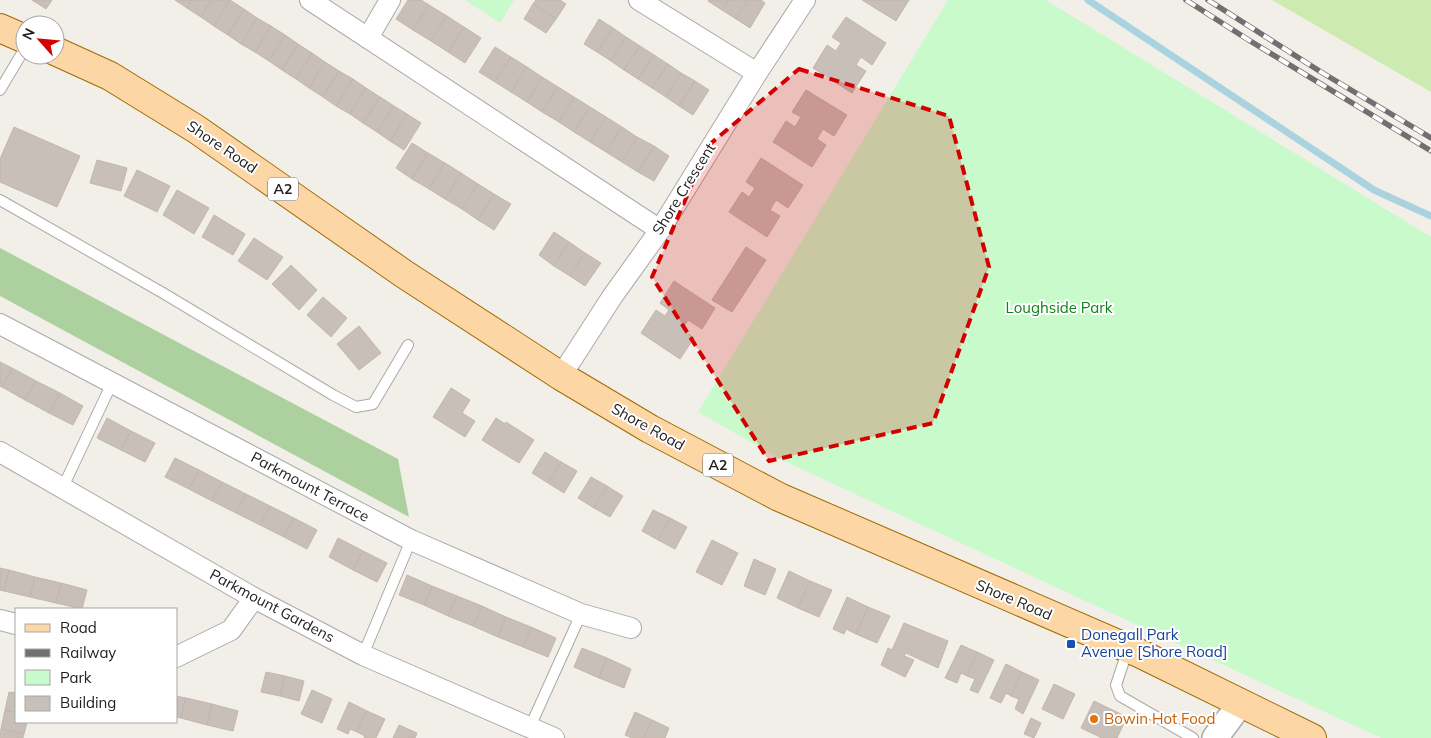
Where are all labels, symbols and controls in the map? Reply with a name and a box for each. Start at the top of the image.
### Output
north arrow [15,15,65,65]
text: N [18,25,39,43]
street label: Shore Road [183,116,261,177]
street label: Shore Crescent [648,139,719,238]
road number: A2 [268,178,298,200]
park label: Loughside Park [1006,298,1113,317]
street label: Shore Road [608,399,688,454]
street label: Parkmount Terrace [248,447,373,526]
road number: A2 [703,454,733,476]
street label: Parkmount Gardens [207,565,338,646]
street label: Shore Road [973,575,1055,624]
legend [15,608,178,723]
text: Road [60,618,97,637]
place label: Donegall Park Avenue [Shore Road] [1081,625,1228,661]
marker: Donegall Park Avenue [Shore Road] [1065,638,1077,650]
text: Railway [60,643,116,662]
text: Park [60,668,92,687]
text: Building [60,693,116,712]
place label: Bowin Hot Food [1104,709,1215,728]
marker: Bowin Hot Food [1088,713,1100,725]

